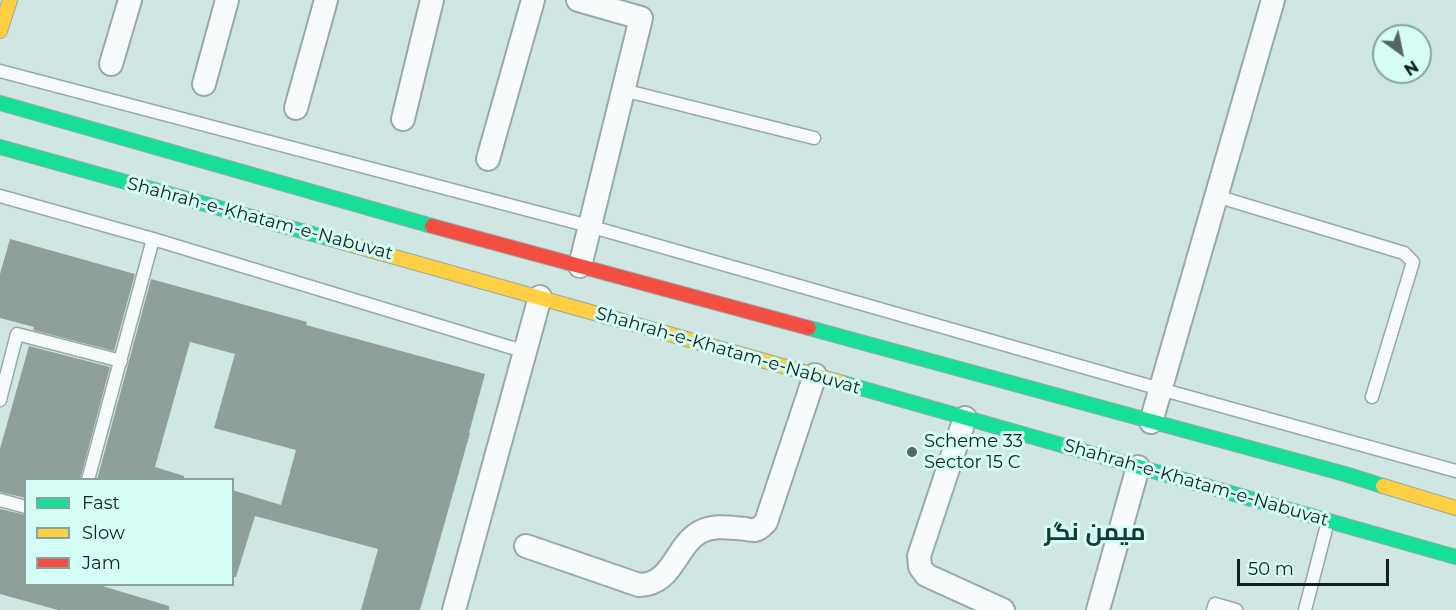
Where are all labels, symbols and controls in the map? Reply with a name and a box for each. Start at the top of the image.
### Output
north arrow [1372,24,1432,84]
text: N [1400,56,1422,79]
street label: Shahrah-e-Khatam-e-Nabuvat [125,173,395,265]
street label: Shahrah-e-Khatam-e-Nabuvat [593,303,863,399]
place label: Scheme 33 Sector 15 C [924,431,1023,474]
street label: Shahrah-e-Khatam-e-Nabuvat [1061,435,1331,531]
marker: Scheme 33 Sector 15 C [905,445,919,459]
legend [24,478,234,586]
text: Fast [82,492,120,514]
district label: میمن نگر [1044,519,1146,547]
text: Slow [82,522,125,544]
scale bar [1240,547,1392,585]
text: Jam [82,552,121,574]
text: 50 m [1248,558,1294,580]

